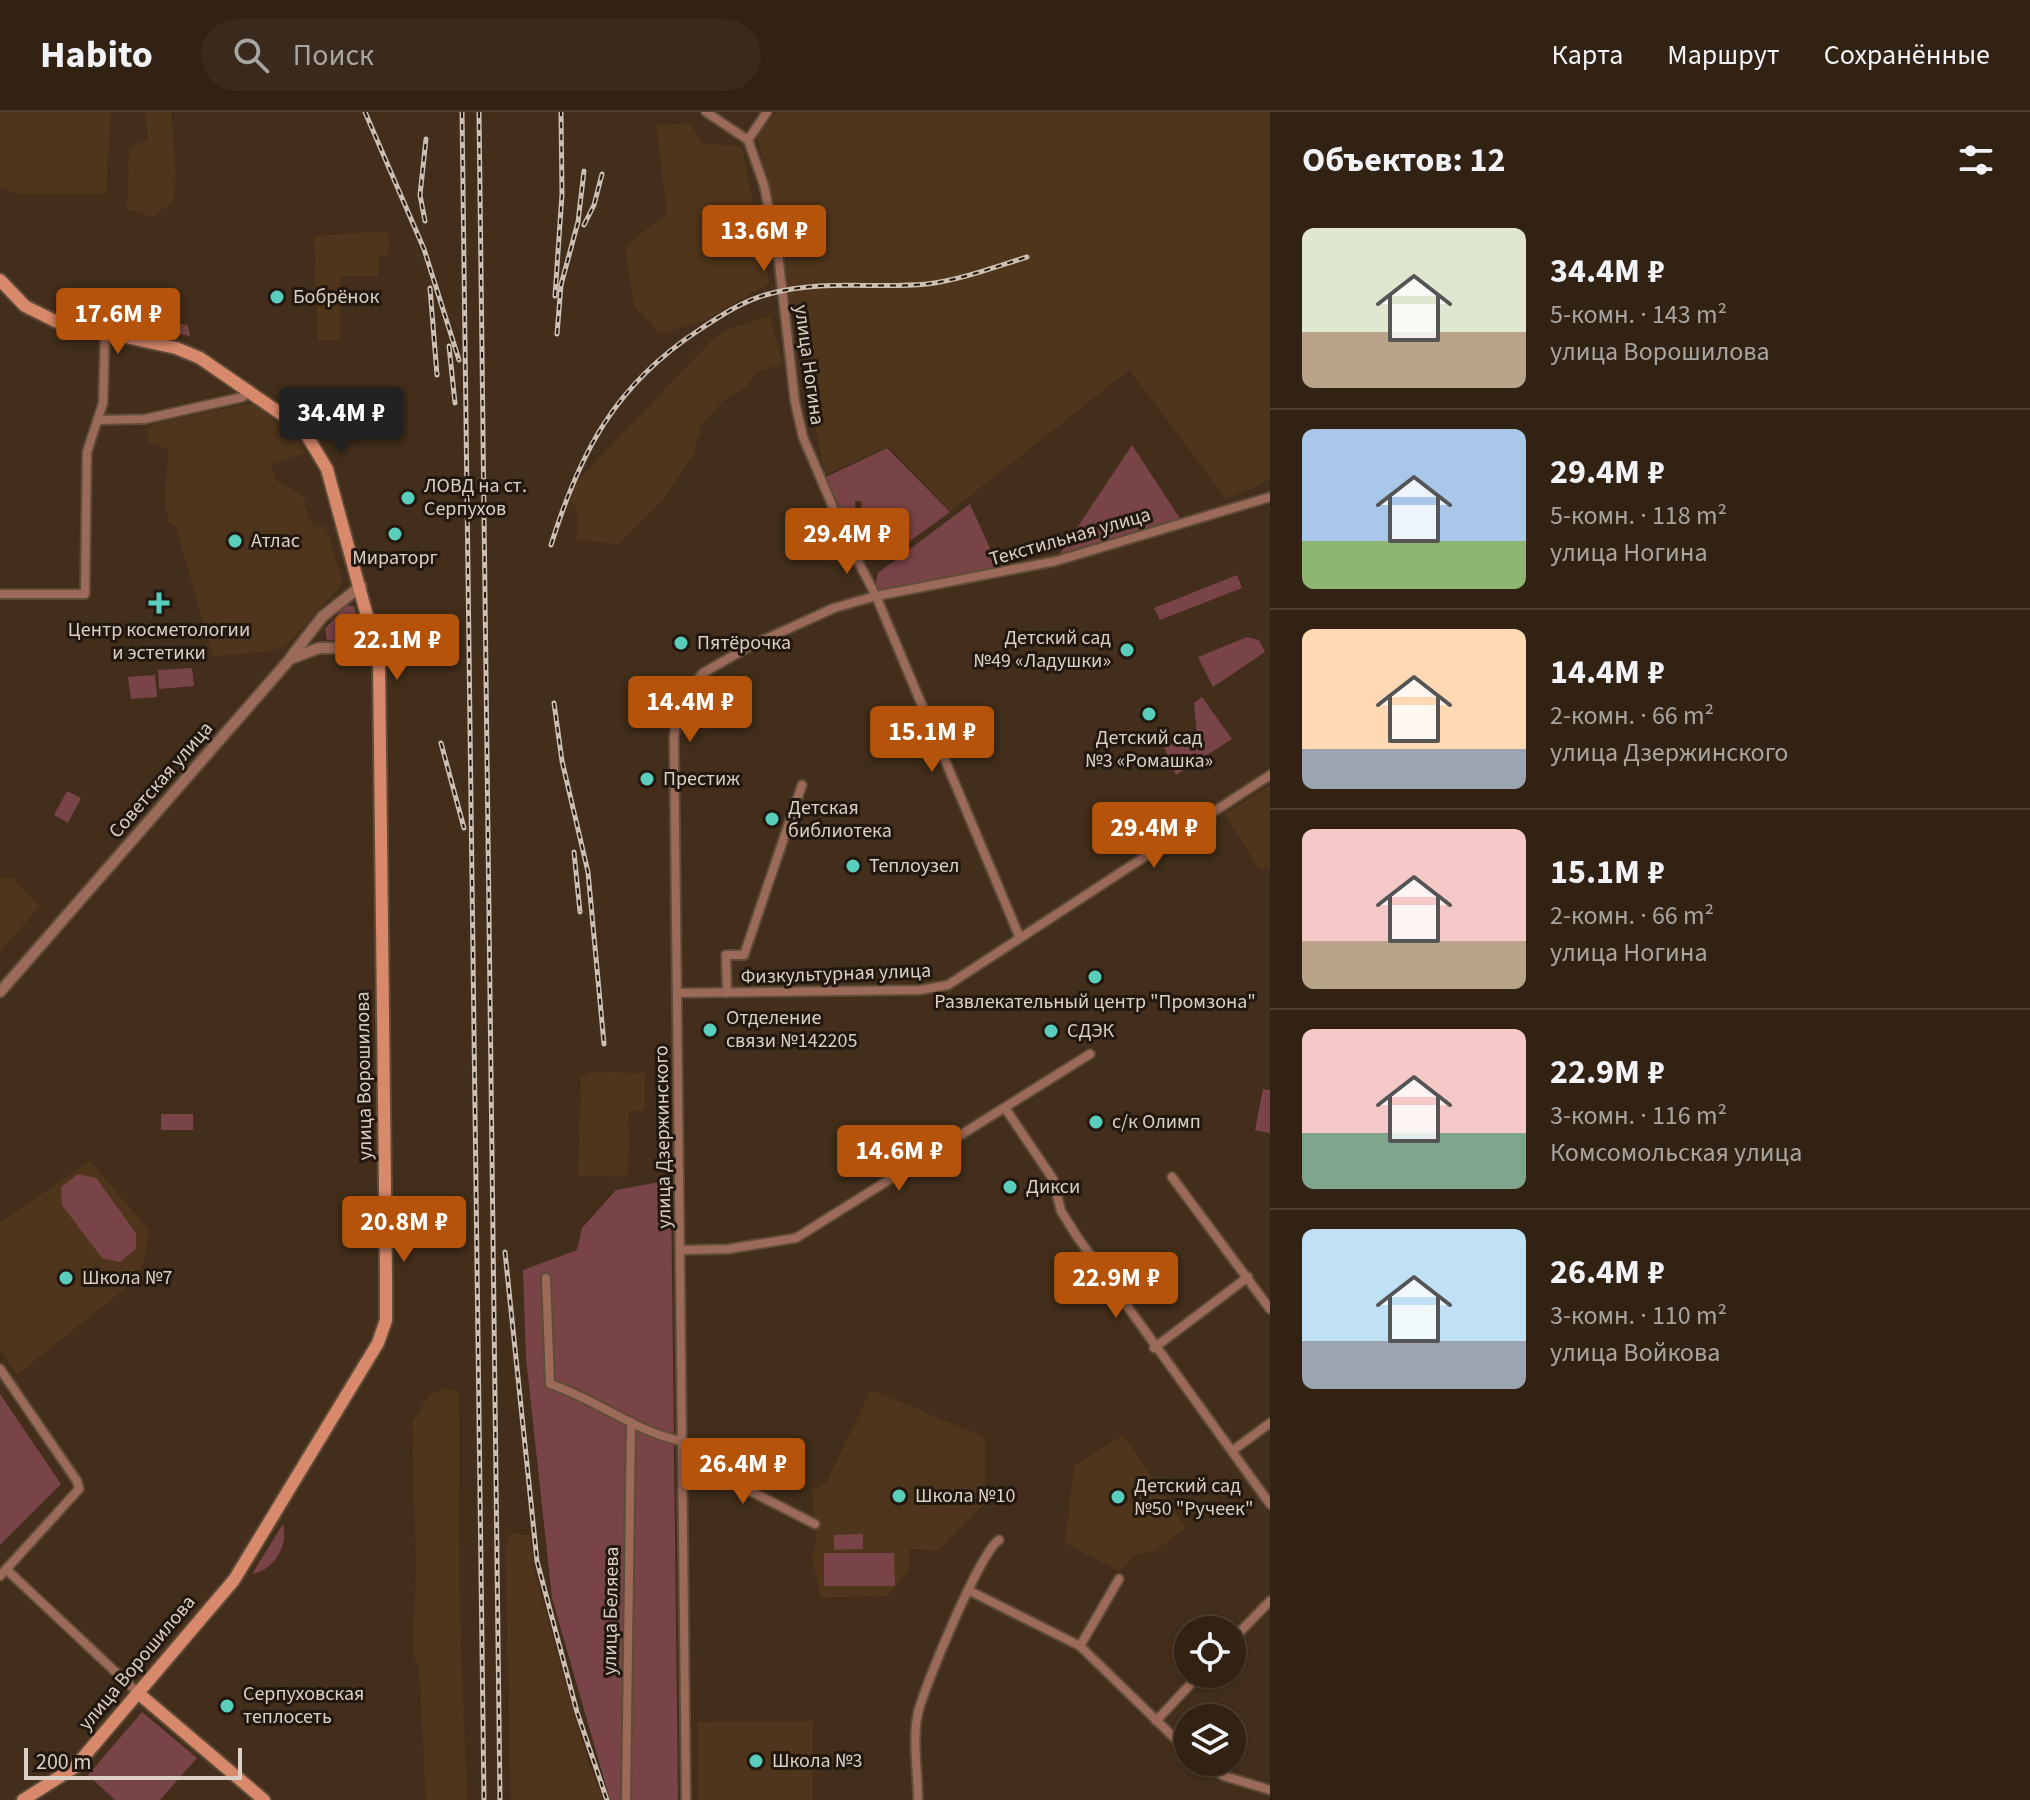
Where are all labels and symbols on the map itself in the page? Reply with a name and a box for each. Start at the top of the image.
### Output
pin: 13.6M ₽ [690,205,838,273]
place label: Бобрёнок [293,283,379,311]
pin: 17.6M ₽ [44,288,192,356]
marker: Бобрёнок [268,288,286,306]
street label: улица Ногина [787,303,831,427]
pin: 34.4M ₽ [267,387,415,455]
place label: ЛОВД на ст. Серпухов [424,472,527,523]
marker: ЛОВД на ст. Серпухов [399,489,417,507]
street label: Текстильная улица [986,501,1154,573]
pin: 29.4M ₽ [773,508,921,576]
marker: Мираторг [386,525,404,543]
place label: Атлас [251,527,300,555]
marker: Атлас [226,532,244,550]
place label: Мираторг [352,544,438,572]
marker: Центр косметологии и эстетики [148,592,170,614]
pin: 22.1M ₽ [323,614,471,682]
place label: Центр косметологии и эстетики [68,616,250,667]
place label: Детский сад №49 «Ладушки» [973,624,1111,675]
place label: Пятёрочка [697,629,791,657]
marker: Пятёрочка [672,634,690,652]
marker: Детский сад №49 «Ладушки» [1118,641,1136,659]
pin: 14.4M ₽ [616,676,764,744]
marker: Детский сад №3 «Ромашка» [1140,705,1158,723]
pin: 15.1M ₽ [858,706,1006,774]
street label: Советская улица [102,715,220,845]
place label: Детский сад №3 «Ромашка» [1085,724,1213,775]
place label: Престиж [663,765,740,793]
marker: Престиж [638,770,656,788]
place label: Детская библиотека [788,794,892,845]
pin: 29.4M ₽ [1080,802,1228,870]
marker: Детская библиотека [763,810,781,828]
place label: Теплоузел [869,852,960,880]
marker: Теплоузел [844,857,862,875]
street label: Физкультурная улица [740,957,932,991]
marker: Развлекательный центр "Промзона" [1086,968,1104,986]
place label: Развлекательный центр "Промзона" [934,988,1256,1016]
street label: улица Ворошилова [349,991,379,1161]
place label: Отделение связи №142205 [726,1004,857,1055]
place label: СДЭК [1067,1017,1115,1045]
marker: Отделение связи №142205 [701,1021,719,1039]
marker: СДЭК [1042,1022,1060,1040]
street label: улица Дзержинского [647,1045,679,1229]
place label: с/к Олимп [1112,1108,1201,1136]
marker: с/к Олимп [1087,1113,1105,1131]
pin: 14.6M ₽ [825,1125,973,1193]
place label: Дикси [1026,1173,1080,1201]
marker: Дикси [1001,1178,1019,1196]
pin: 20.8M ₽ [330,1196,478,1264]
pin: 22.9M ₽ [1042,1252,1190,1320]
place label: Школа №7 [82,1264,172,1292]
marker: Школа №7 [57,1269,75,1287]
pin: 26.4M ₽ [669,1438,817,1506]
place label: Детский сад №50 "Ручеек" [1134,1472,1253,1523]
place label: Школа №10 [915,1482,1015,1510]
marker: Школа №10 [890,1487,908,1505]
marker: Детский сад №50 "Ручеек" [1109,1488,1127,1506]
street label: улица Беляева [596,1546,626,1676]
street label: улица Ворошилова [72,1589,202,1737]
place label: Серпуховская теплосеть [243,1680,364,1731]
marker: Серпуховская теплосеть [218,1697,236,1715]
scale bar [24,1744,242,1780]
place label: Школа №3 [772,1747,862,1775]
marker: Школа №3 [747,1752,765,1770]

